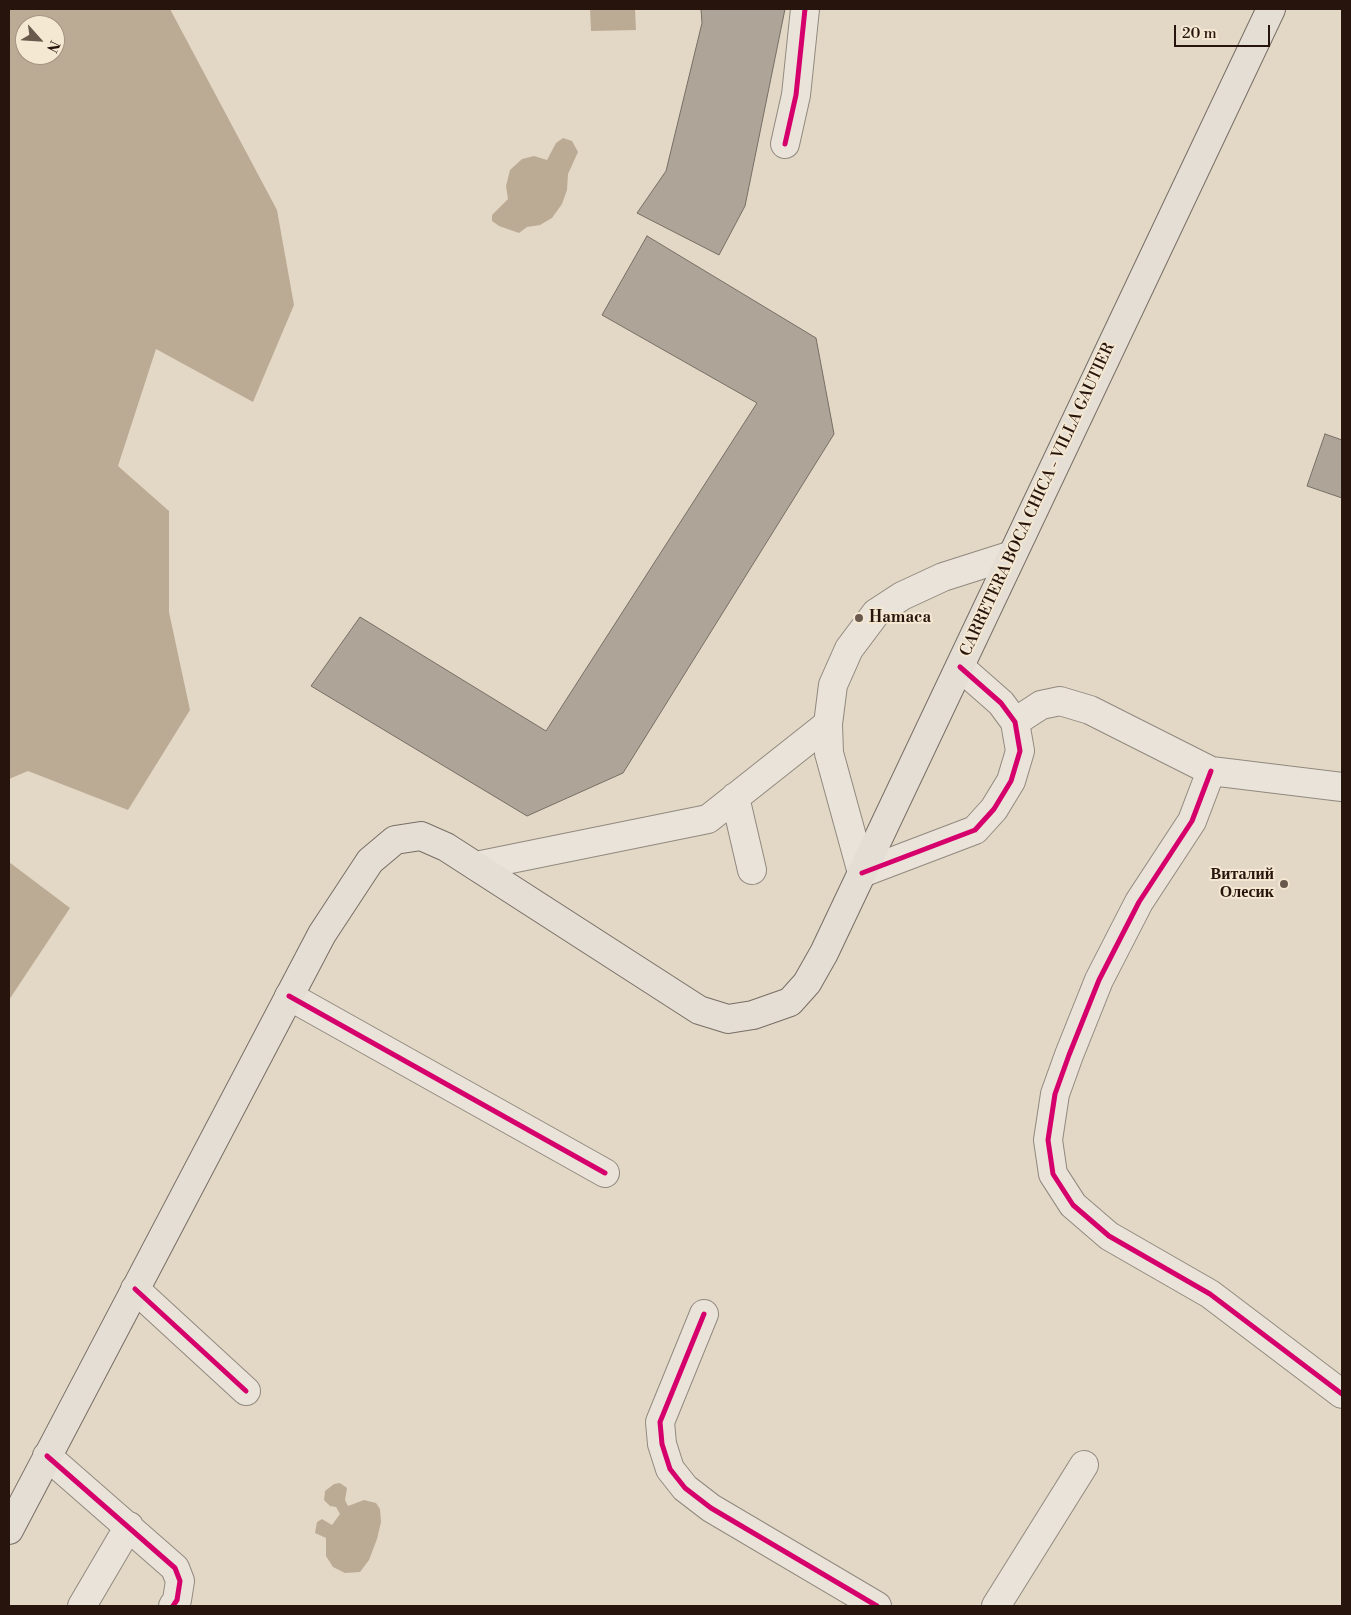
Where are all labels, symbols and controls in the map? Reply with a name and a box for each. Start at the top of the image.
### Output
north arrow [15,15,65,65]
scale bar [1176,15,1272,47]
text: 20 m [1182,24,1217,43]
text: N [42,37,63,55]
street label: CARRETERA BOCA CHICA - VILLA GAUTIER [957,340,1119,660]
place label: Hamaca [869,608,931,628]
marker: Hamaca [853,612,865,624]
place label: Виталий Олесик [1210,865,1274,903]
marker: Виталий Олесик [1278,878,1290,890]

